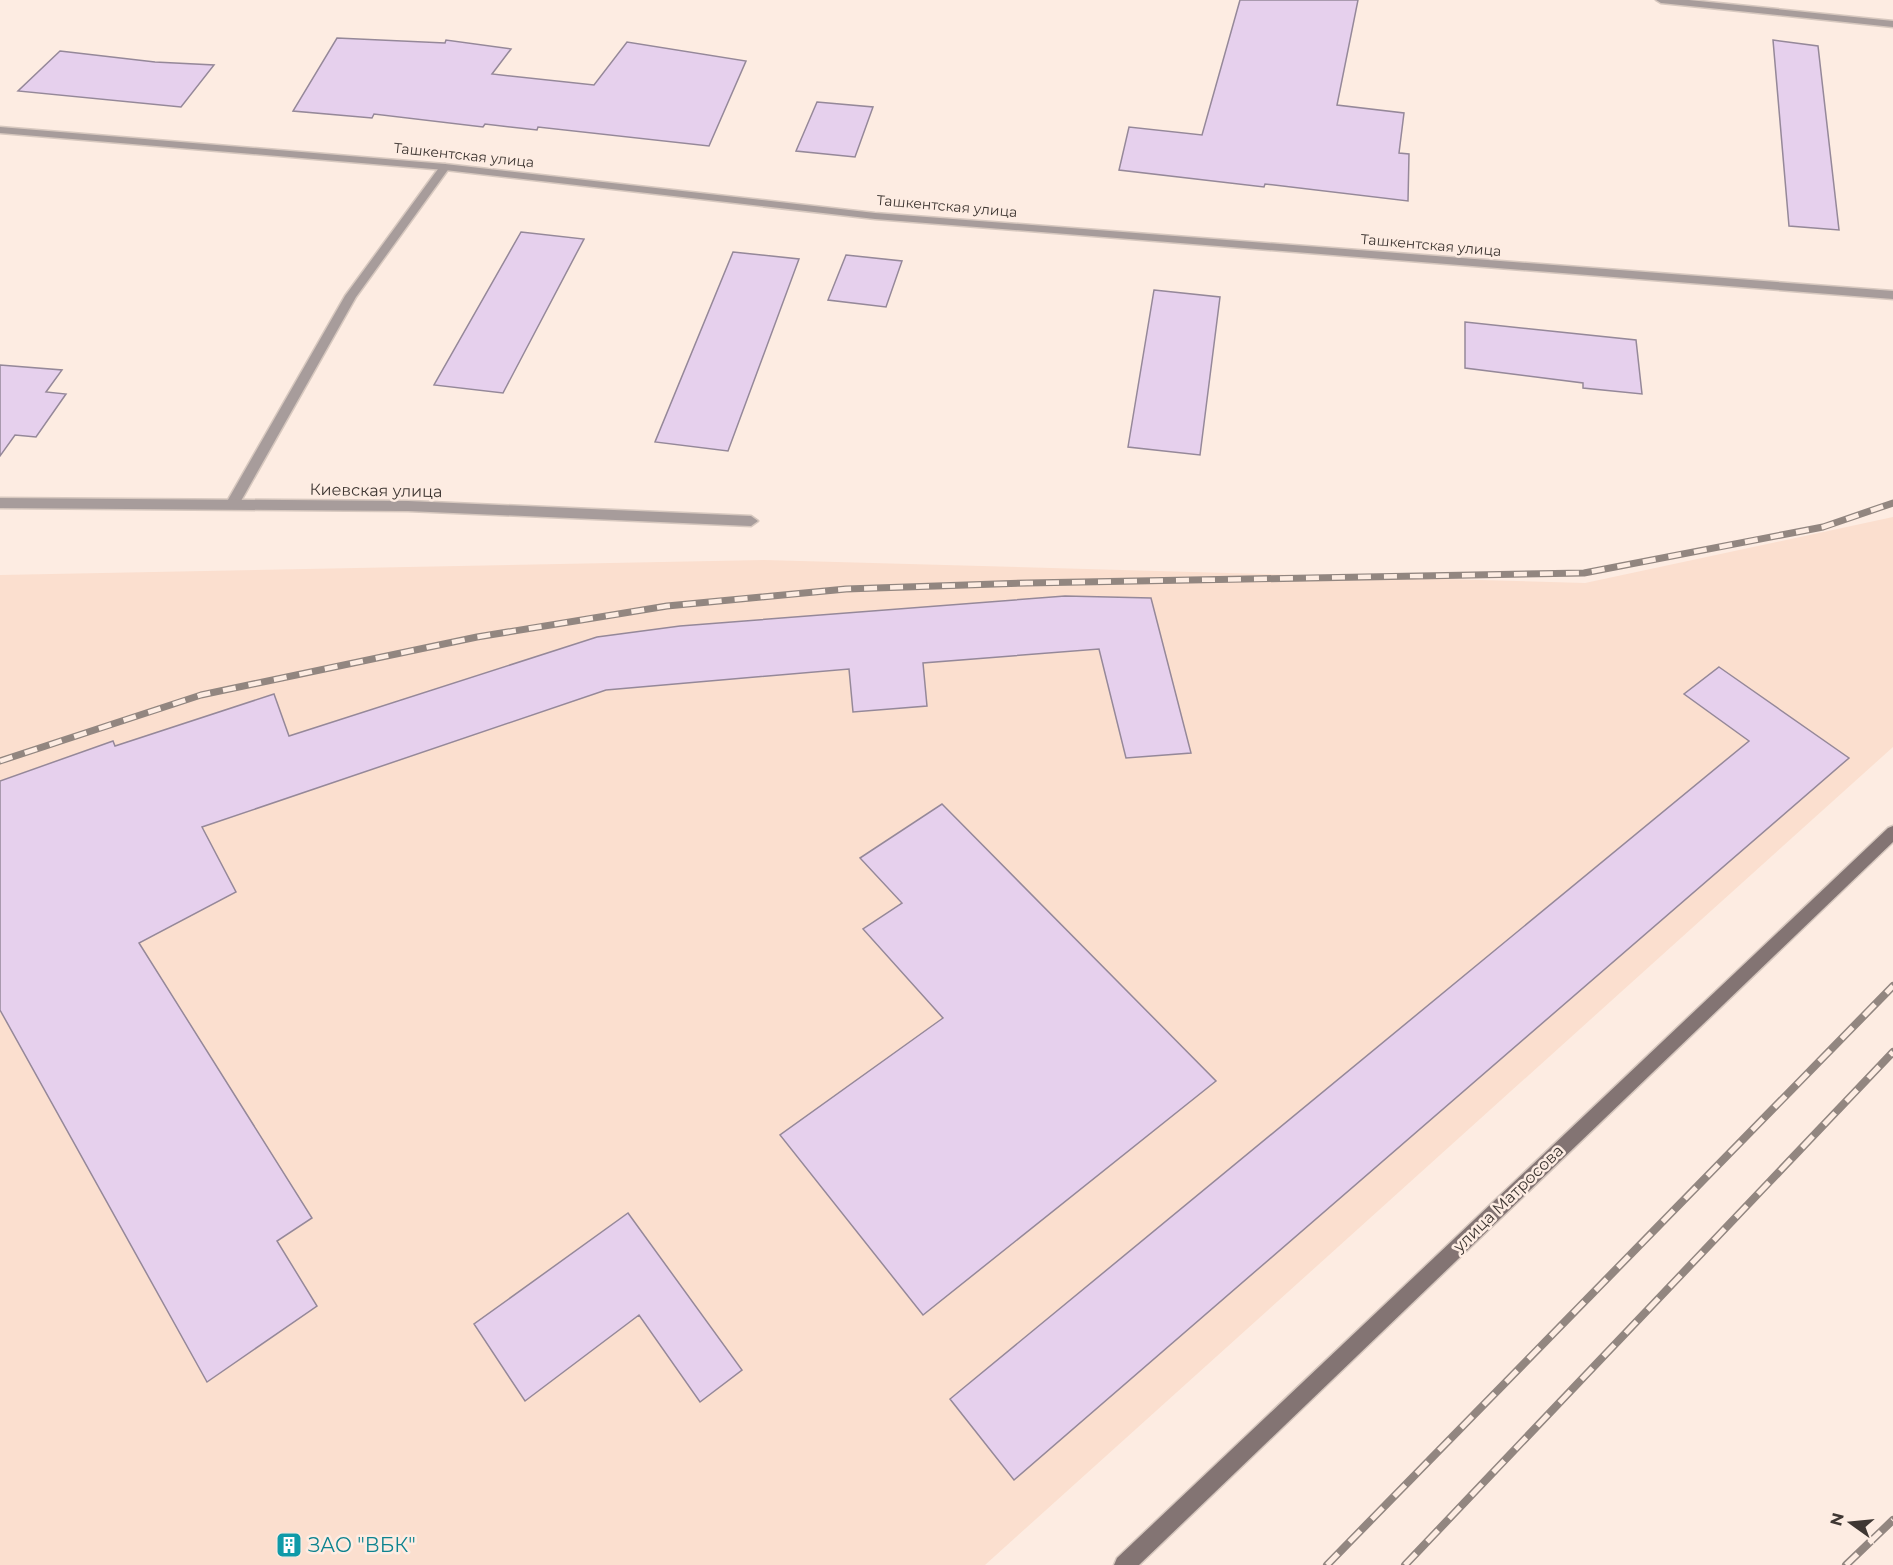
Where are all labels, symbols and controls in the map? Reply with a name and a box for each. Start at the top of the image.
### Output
street label: Ташкентская улица [393,139,535,171]
street label: Ташкентская улица [876,191,1018,221]
street label: Ташкентская улица [1360,230,1502,260]
street label: Киевская улица [309,480,443,501]
street label: улица Матросова [1449,1141,1567,1256]
north arrow [1821,1493,1881,1553]
text: N [1826,1511,1848,1528]
building icon: ЗАО "ВБК" [274,1530,304,1560]
place label: ЗАО "ВБК" [308,1533,416,1557]

